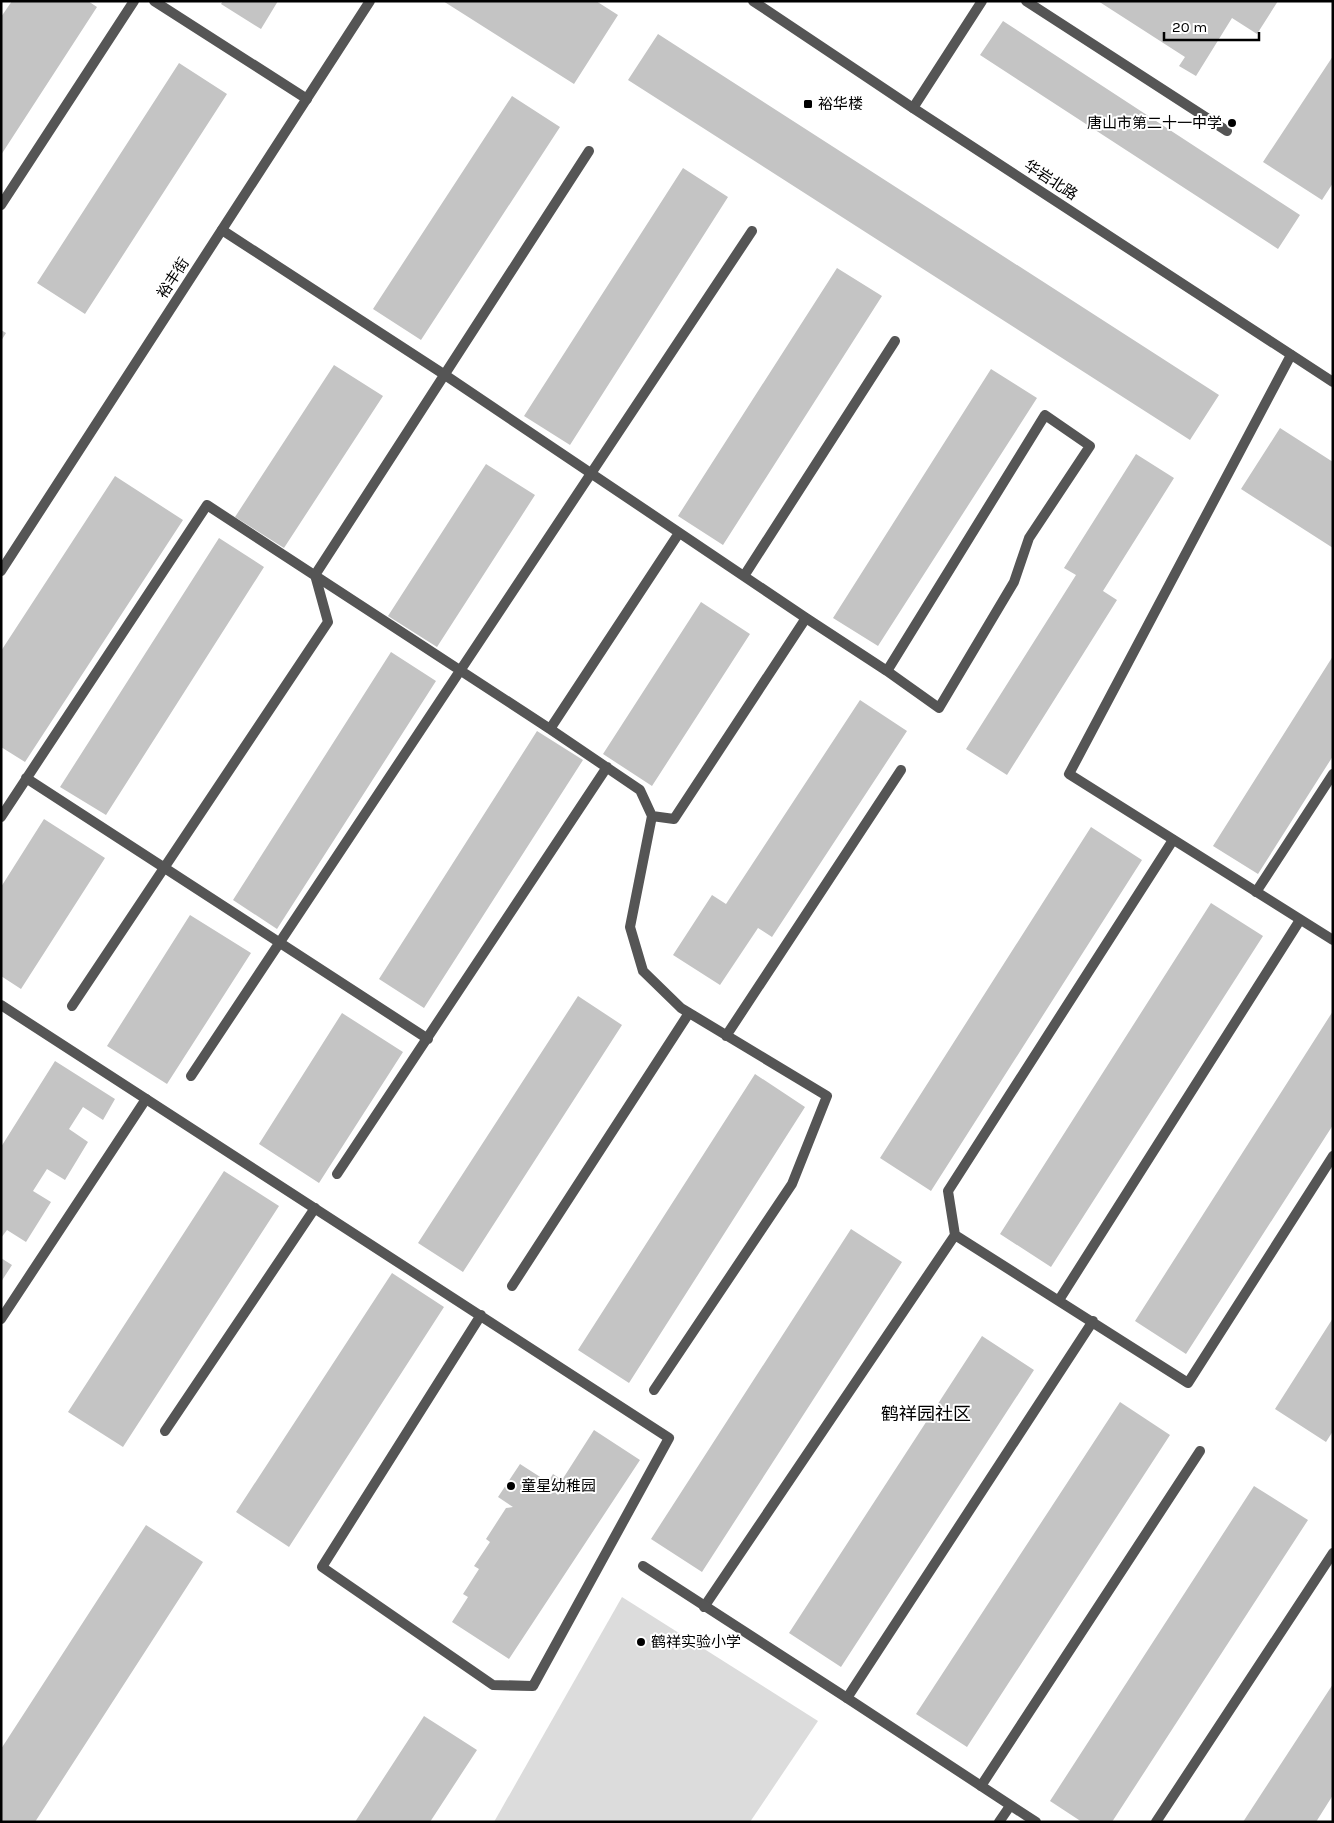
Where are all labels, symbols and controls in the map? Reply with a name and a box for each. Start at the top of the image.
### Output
scale bar [1164,10,1259,42]
text: 20 m [1172,18,1207,36]
place label: 裕华楼 [818,95,863,113]
marker: 裕华楼 [802,98,814,110]
place label: 唐山市第二十一中学 [1087,114,1222,132]
marker: 唐山市第二十一中学 [1226,117,1238,129]
street label: 华岩北路 [1021,156,1081,204]
street label: 裕丰街 [153,254,193,302]
district label: 鹤祥园社区 [881,1403,971,1425]
place label: 童星幼稚园 [521,1477,596,1495]
marker: 童星幼稚园 [505,1480,517,1492]
place label: 鹤祥实验小学 [651,1633,741,1651]
marker: 鹤祥实验小学 [635,1636,647,1648]

